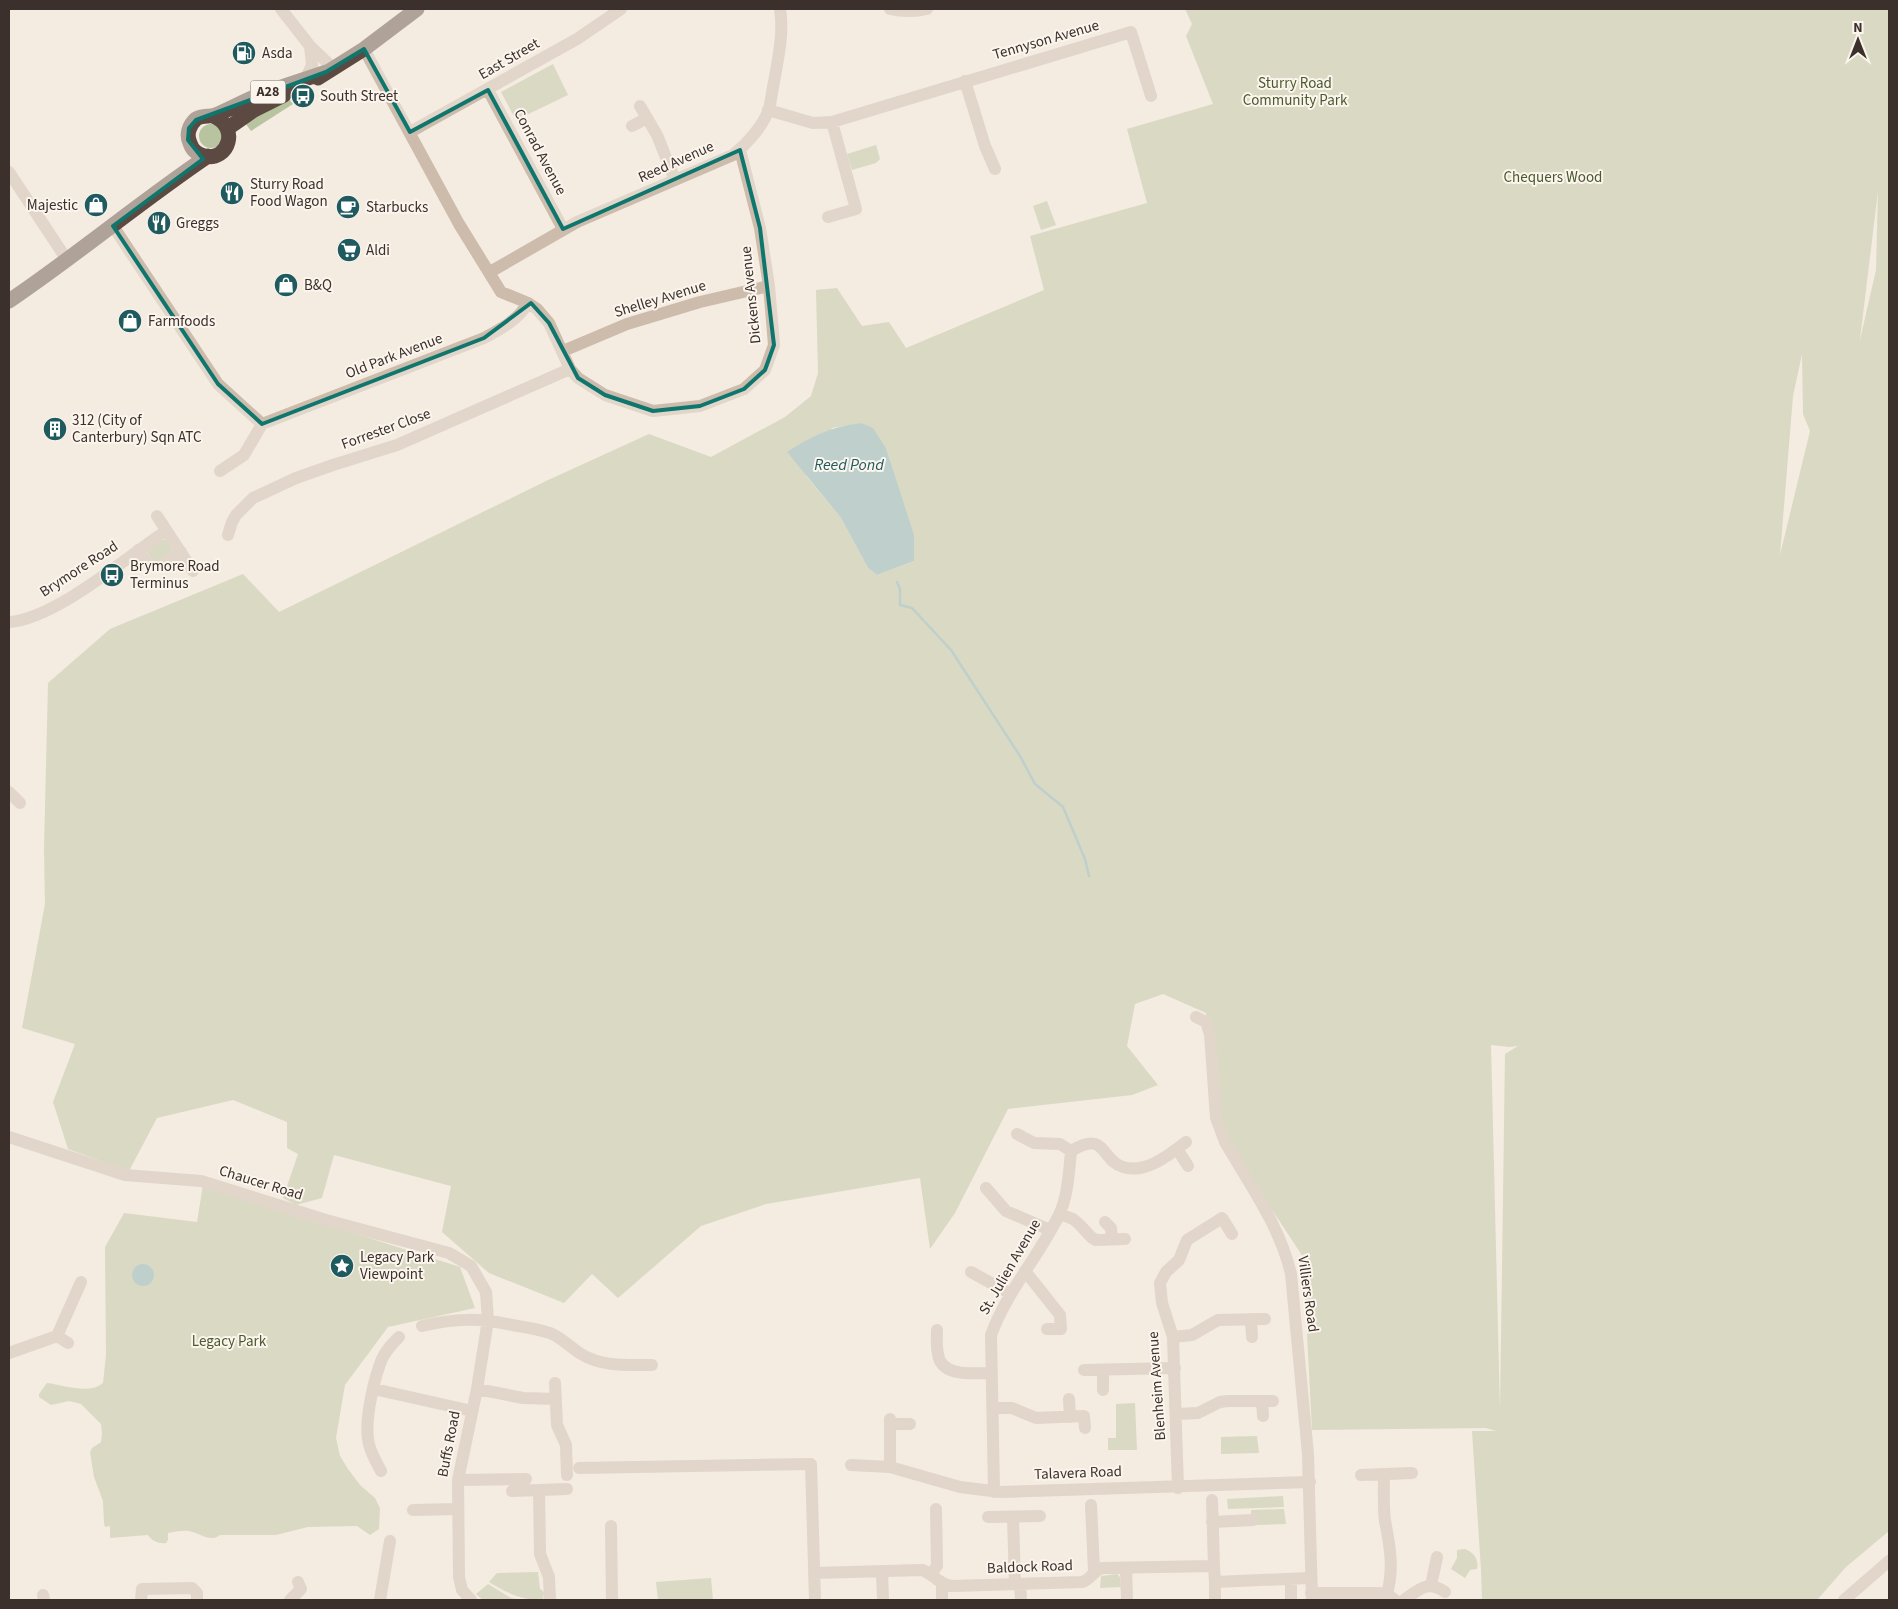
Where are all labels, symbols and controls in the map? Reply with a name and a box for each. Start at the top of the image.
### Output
street label: Tennyson Avenue [990,15,1102,65]
north arrow [1833,15,1883,65]
text: N [1853,18,1863,38]
street label: East Street [475,33,543,85]
fuel station icon: Asda [231,40,257,66]
place label: Asda [262,43,293,64]
park label: Sturry Road Community Park [1243,73,1348,111]
road number: A28 [250,80,286,104]
bus stop icon: South Street [290,83,316,109]
place label: South Street [320,86,398,107]
street label: Conrad Avenue [508,105,572,199]
street label: Reed Avenue [635,136,717,188]
park label: Chequers Wood [1504,167,1602,188]
place label: Sturry Road Food Wagon [250,174,328,212]
restaurant icon: Sturry Road Food Wagon [219,180,245,206]
shop icon: Majestic [83,192,109,218]
cafe icon: Starbucks [335,194,361,220]
place label: Majestic [27,195,78,216]
place label: Starbucks [366,197,428,218]
restaurant icon: Greggs [146,210,172,236]
place label: Greggs [176,213,219,234]
supermarket icon: Aldi [336,237,362,263]
place label: Aldi [366,240,390,261]
street label: Dickens Avenue [735,245,767,345]
shop icon: B&Q [273,272,299,298]
place label: B&Q [304,275,332,296]
street label: Shelley Avenue [611,275,709,323]
shop icon: Farmfoods [117,308,143,334]
place label: Farmfoods [148,311,215,332]
street label: Old Park Avenue [342,328,446,384]
street label: Forrester Close [338,403,434,455]
place label: 312 (City of Canterbury) Sqn ATC [72,410,202,448]
building icon: 312 (City of Canterbury) Sqn ATC [42,416,68,442]
water label: Reed Pond [814,454,884,476]
street label: Brymore Road [36,536,122,602]
place label: Brymore Road Terminus [130,556,220,594]
bus stop icon: Brymore Road Terminus [99,562,125,588]
street label: Chaucer Road [216,1160,306,1206]
street label: St. Julien Avenue [974,1215,1046,1319]
place label: Legacy Park Viewpoint [360,1247,435,1285]
place icon: Legacy Park Viewpoint [329,1253,355,1279]
street label: Villiers Road [1292,1254,1324,1334]
park label: Legacy Park [192,1331,267,1352]
street label: Blenheim Avenue [1143,1331,1171,1441]
street label: Buffs Road [432,1409,466,1479]
street label: Talavera Road [1034,1461,1122,1485]
street label: Baldock Road [987,1555,1073,1579]

